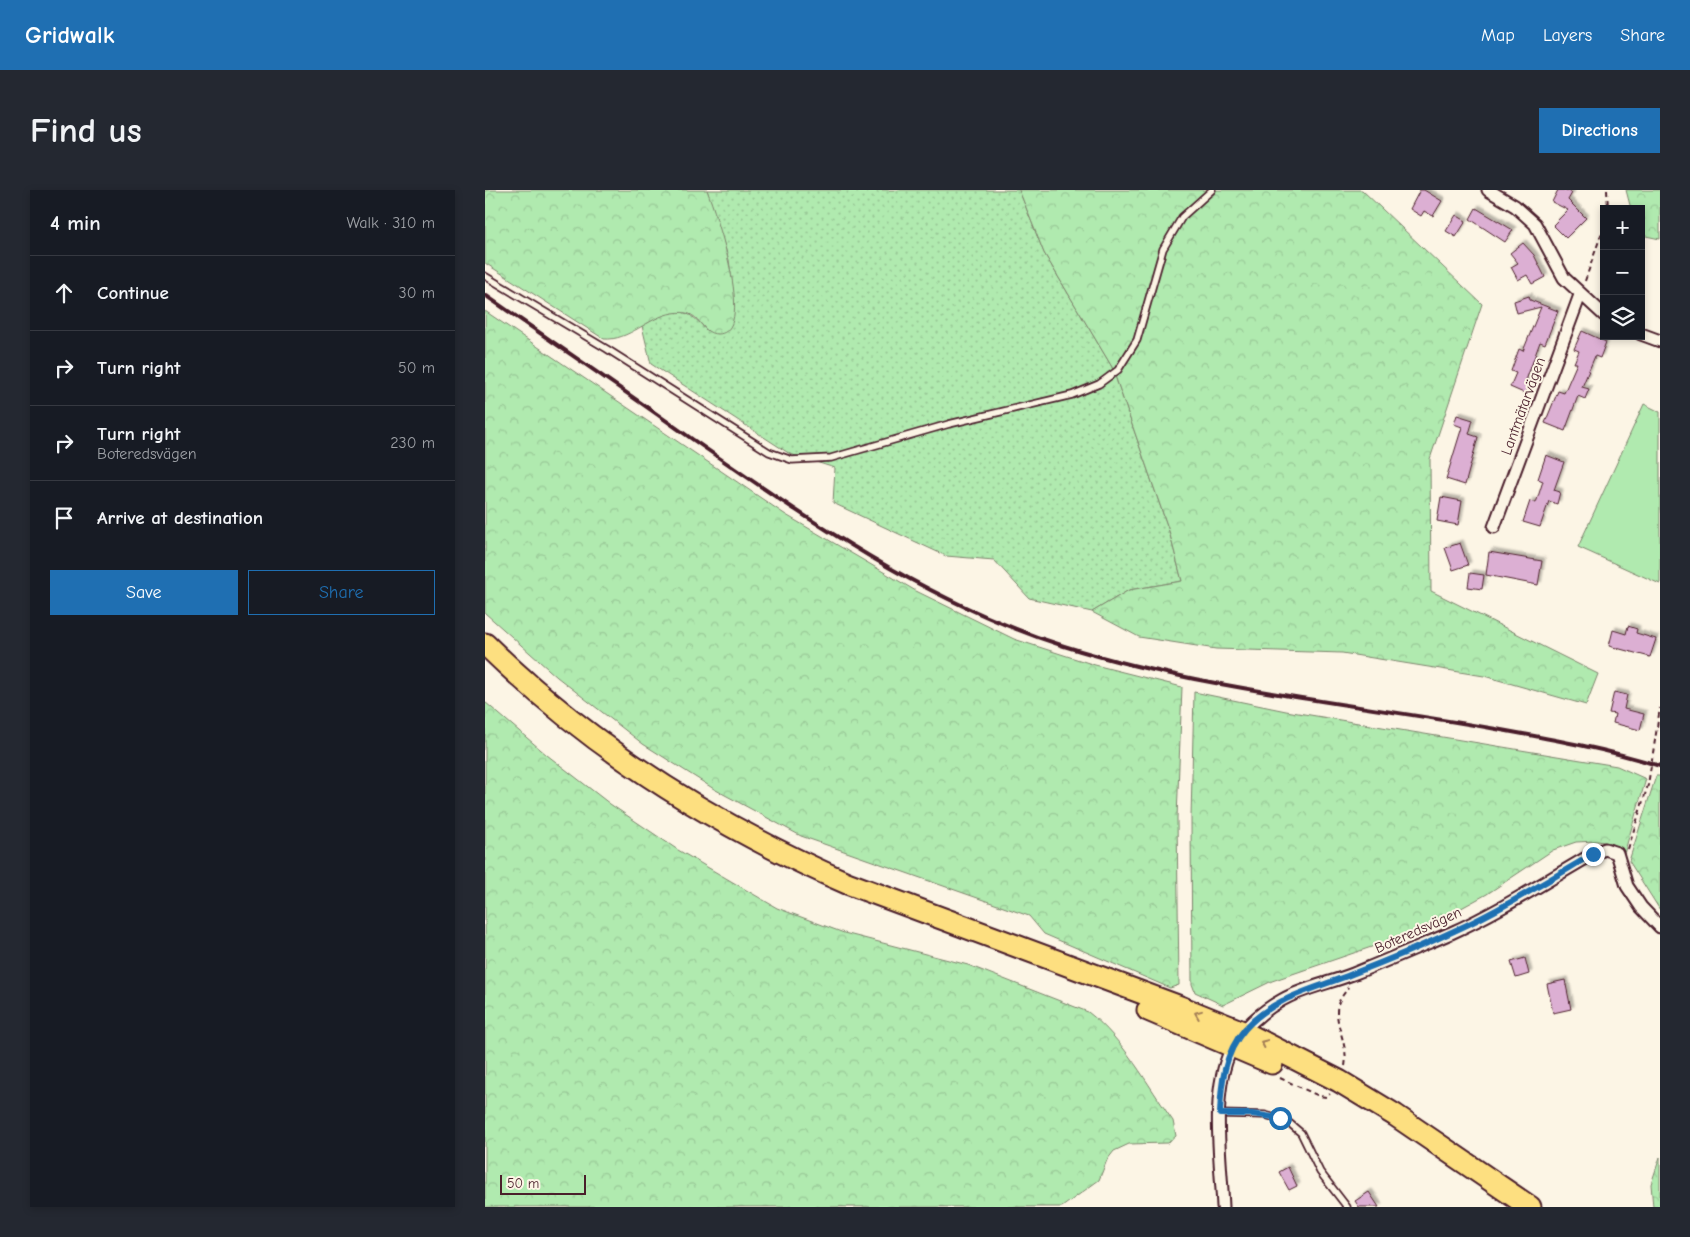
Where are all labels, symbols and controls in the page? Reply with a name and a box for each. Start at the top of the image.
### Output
text: Gridwalk [25,21,114,49]
text: Map [1481,25,1515,46]
text: Layers [1543,25,1592,46]
text: Share [1620,25,1665,46]
button: Directions [1539,108,1660,153]
text: Find us [30,110,142,151]
map controls [1600,205,1645,340]
button: + [1600,205,1645,250]
text: 4 min [50,211,101,235]
text: Walk · 310 m [346,214,435,232]
button: − [1600,250,1645,295]
icon: ahead [50,279,78,307]
text: Continue [97,282,169,304]
text: 30 m [399,284,435,302]
button: layers [1600,295,1645,340]
icon: right [50,354,78,382]
street label: Lantmätarvägen [1497,355,1549,457]
text: Turn right [97,357,181,379]
text: 50 m [398,359,435,377]
text: Turn right [97,423,181,445]
icon: right [50,429,78,457]
text: 230 m [390,434,435,452]
text: Boteredsvägen [97,445,197,463]
icon: arrive [50,504,78,532]
text: Arrive at destination [97,507,263,529]
button: Save [50,570,238,615]
button: Share [248,570,435,615]
route end [1582,843,1605,866]
street label: Boteredsvägen [1372,903,1464,957]
one-way arrow [1194,1009,1202,1019]
one-way arrow [1261,1039,1270,1049]
route start [1269,1107,1292,1130]
scale bar [500,1172,586,1195]
text: 50 m [507,1175,539,1192]

